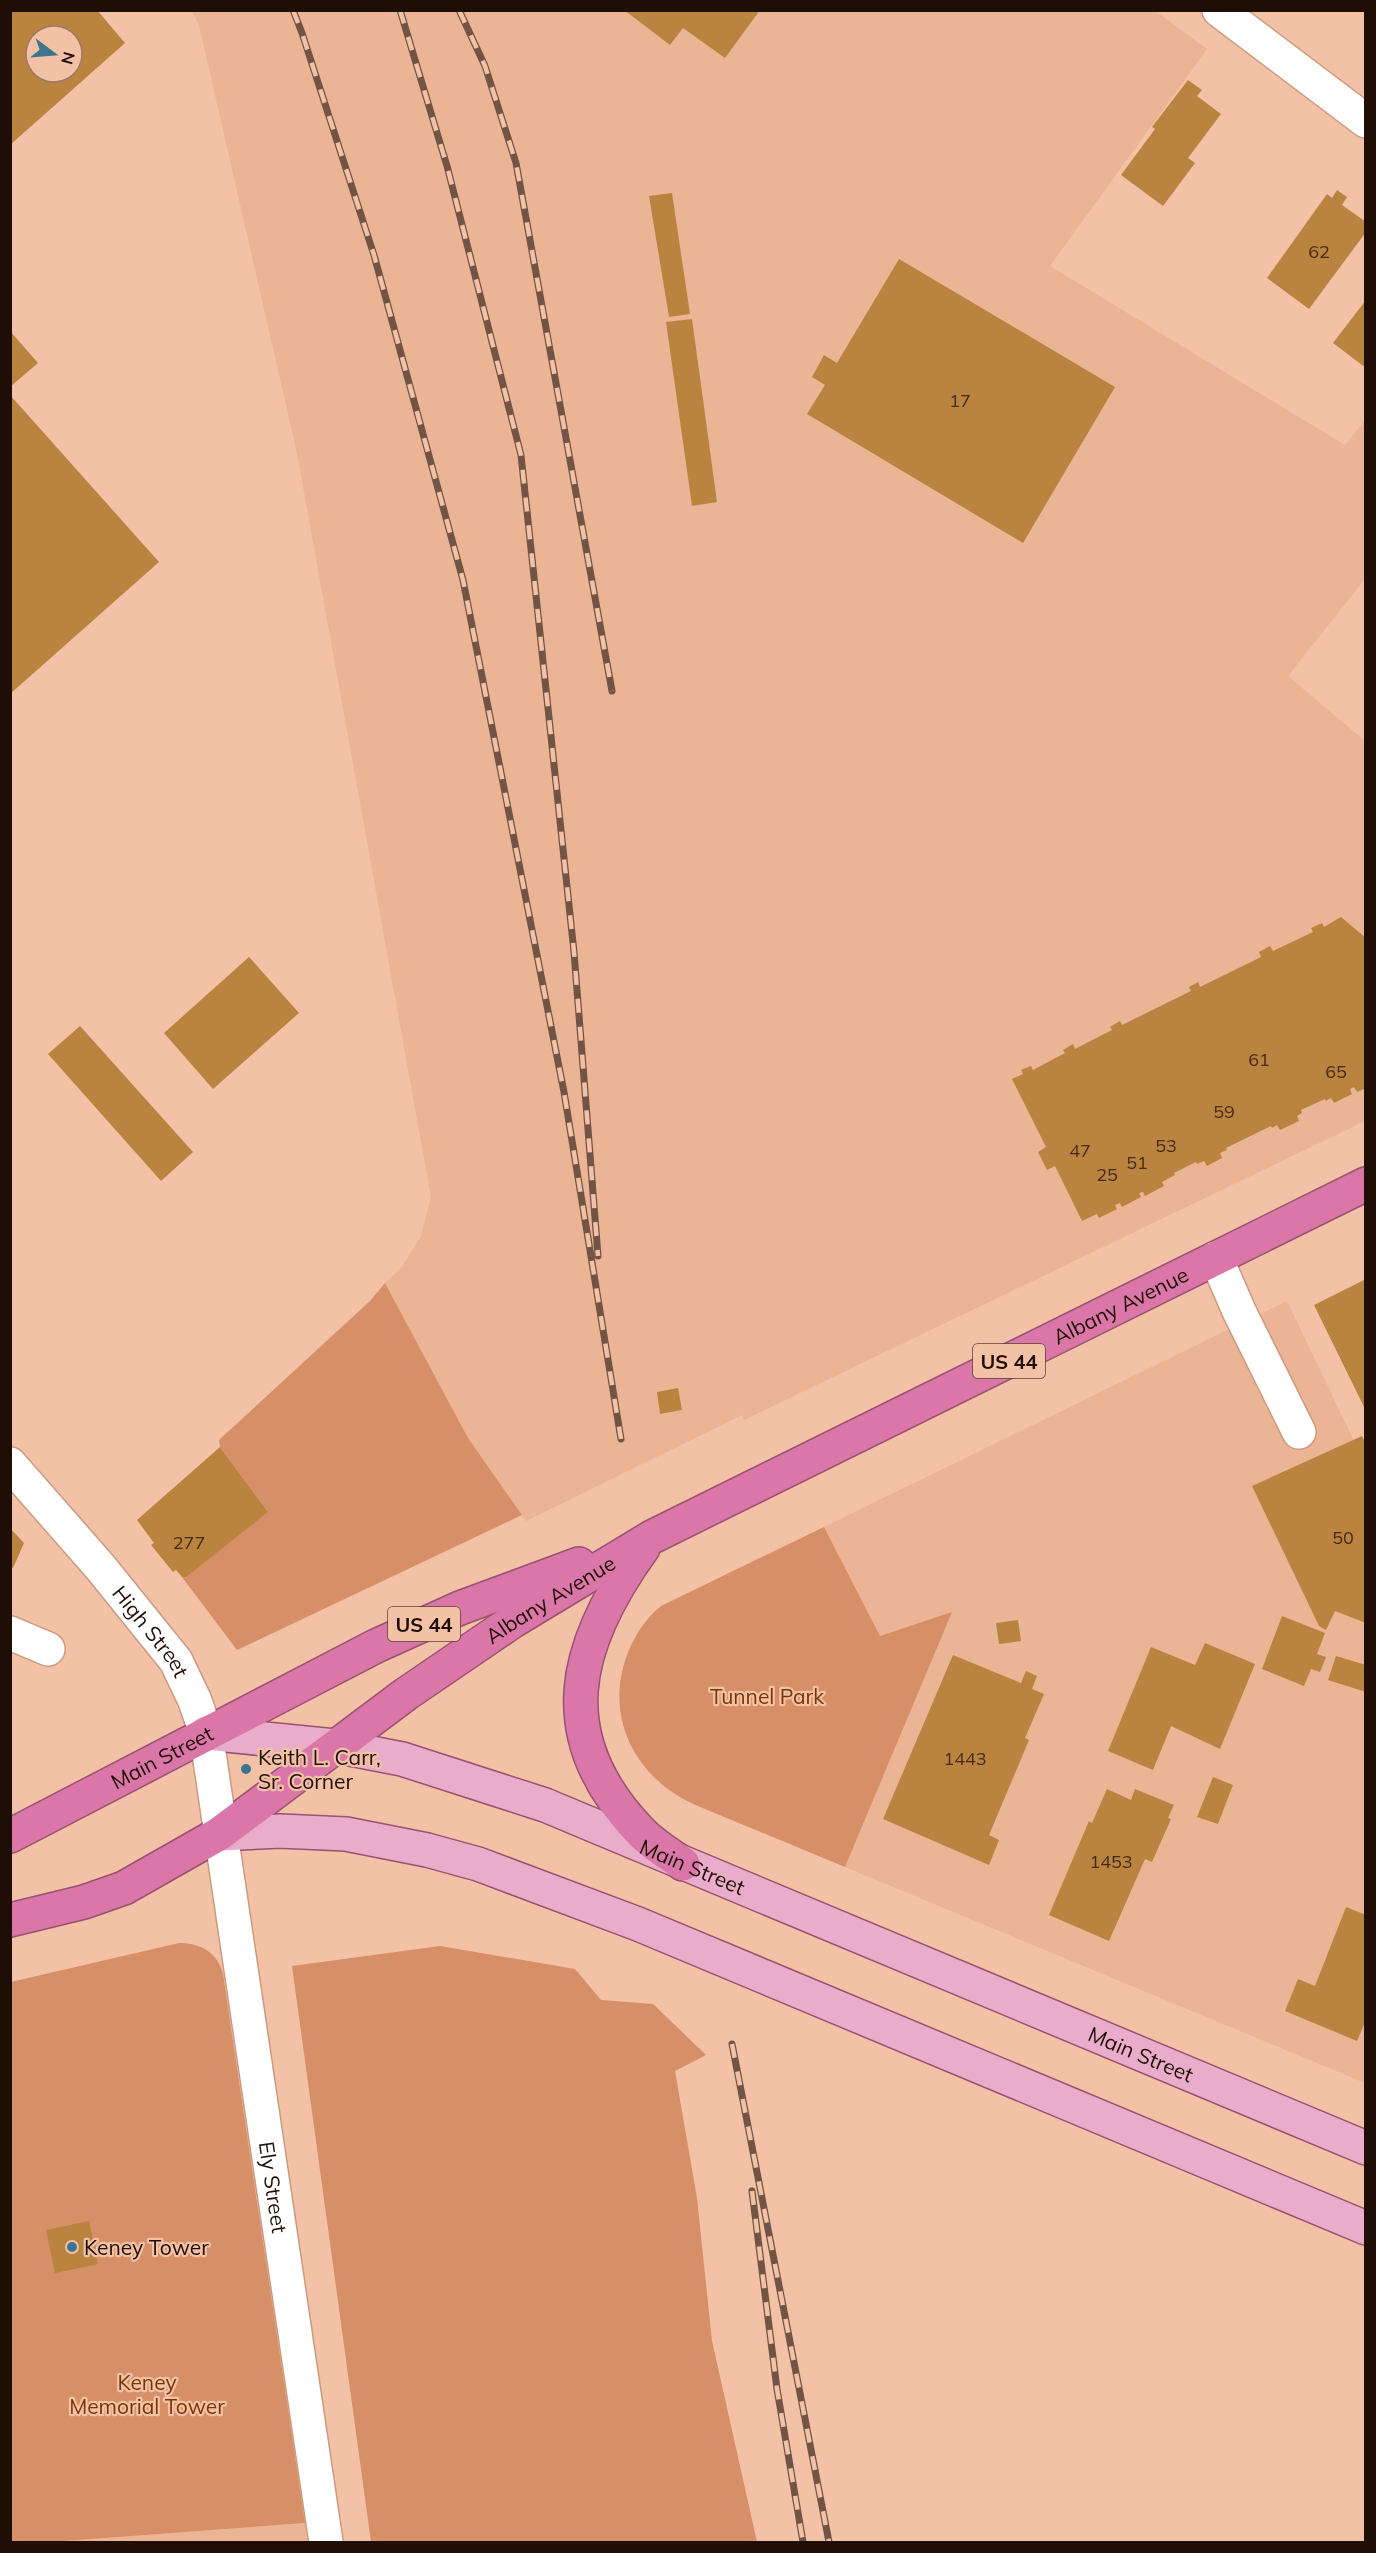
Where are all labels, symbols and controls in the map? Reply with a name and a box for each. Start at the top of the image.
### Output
north arrow [24,24,84,84]
text: N [57,50,80,67]
house number: 62 [1308,240,1330,263]
house number: 17 [949,389,971,412]
house number: 61 [1248,1048,1270,1071]
house number: 65 [1325,1060,1347,1083]
house number: 59 [1213,1100,1235,1123]
house number: 53 [1155,1134,1177,1157]
house number: 47 [1069,1139,1091,1162]
house number: 51 [1126,1151,1148,1174]
house number: 25 [1096,1163,1118,1186]
street label: Albany Avenue [1049,1261,1192,1350]
road number: US 44 [973,1344,1045,1378]
house number: 50 [1332,1526,1354,1549]
house number: 277 [173,1531,205,1554]
street label: Albany Avenue [480,1549,620,1649]
street label: High Street [107,1580,195,1681]
road number: US 44 [388,1607,460,1641]
park label: Tunnel Park [710,1683,824,1709]
street label: Main Street [106,1720,217,1794]
place label: Keith L. Carr, Sr. Corner [258,1744,381,1794]
house number: 1443 [943,1747,987,1770]
marker: Keith L. Carr, Sr. Corner [239,1762,253,1776]
street label: Main Street [636,1833,749,1900]
house number: 1453 [1089,1850,1133,1873]
street label: Main Street [1084,2020,1197,2087]
street label: Ely Street [254,2140,293,2235]
place label: Keney Tower [84,2234,209,2260]
marker: Keney Tower [65,2240,79,2254]
park label: Keney Memorial Tower [69,2369,225,2419]

